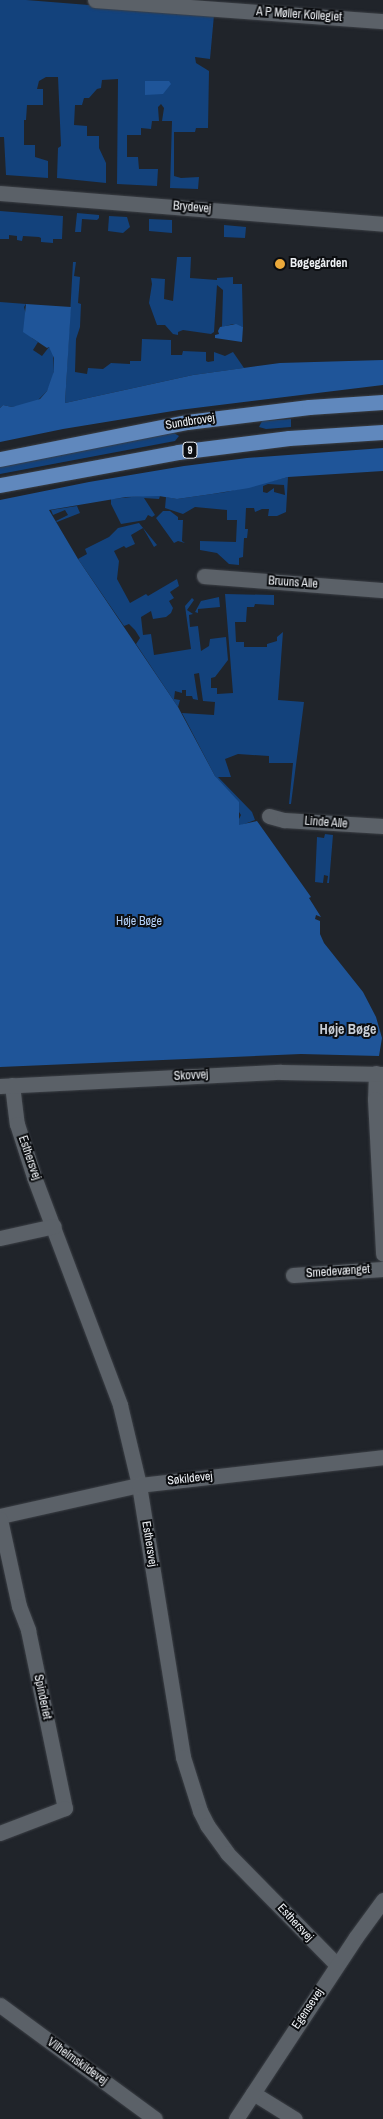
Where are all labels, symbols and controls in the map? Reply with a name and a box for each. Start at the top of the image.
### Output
street label: A P Møller Kollegiet [255,5,343,25]
street label: Brydevej [172,199,212,217]
place label: Bøgegården [290,257,347,271]
marker: Bøgegården [274,258,286,270]
street label: Sundbrovej [164,411,216,433]
road number: 9 [181,442,199,458]
street label: Bruuns Alle [267,574,319,592]
street label: Linde Alle [304,814,348,832]
park label: Høje Bøge [116,915,162,929]
district label: Høje Bøge [320,1021,376,1037]
street label: Skovvej [173,1068,209,1084]
street label: Esthersvej [15,1134,43,1182]
street label: Smedevænget [306,1263,370,1281]
street label: Søkildevej [167,1469,213,1489]
street label: Esthersvej [138,1520,160,1568]
street label: Spinderiet [30,1673,54,1721]
street label: Esthersvej [274,1901,316,1945]
street label: Egensevej [289,1986,327,2032]
street label: Vilhelmskildevej [44,2035,110,2089]

